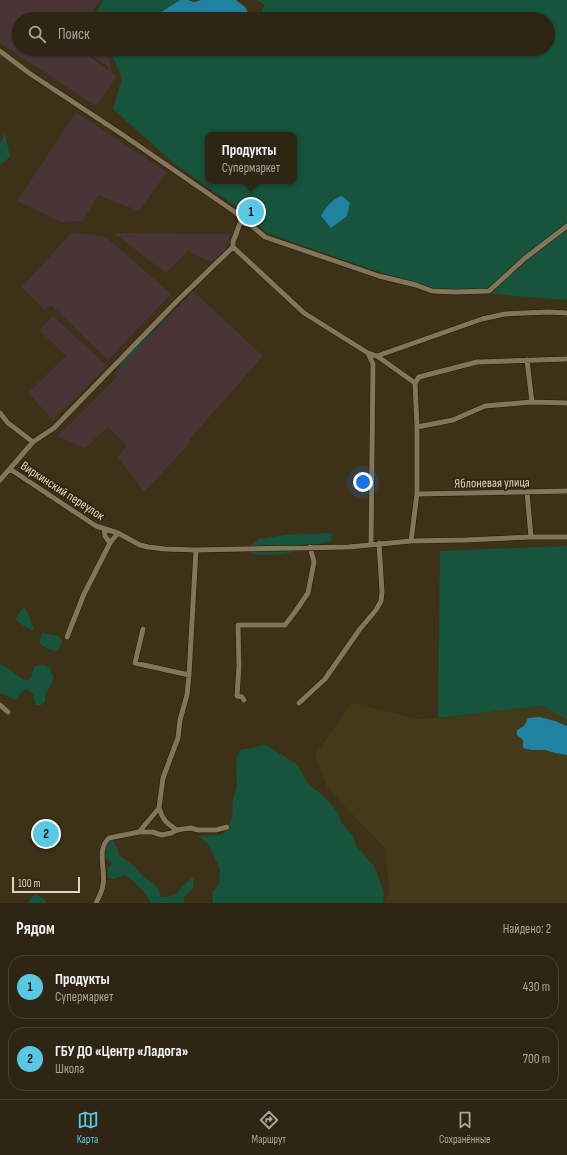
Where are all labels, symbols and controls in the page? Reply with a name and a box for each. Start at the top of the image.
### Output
search box [12,12,555,56]
icon: search [26,23,48,45]
text: Поиск [58,25,90,44]
popup [205,132,297,184]
text: Продукты [222,141,276,160]
text: Супермаркет [222,160,280,176]
pin: 1 [238,197,264,227]
street label: Виркинский переулок [18,458,107,524]
your location [353,472,373,492]
street label: Яблоневая улица [454,474,530,492]
pin: 2 [33,819,59,849]
scale bar [12,875,80,894]
text: 100 m [18,877,40,890]
text: Рядом [16,919,55,939]
text: Найдено: 2 [503,921,551,937]
text: Продукты [55,970,110,989]
text: 1 [27,979,33,995]
text: 430 m [523,979,550,995]
text: Супермаркет [55,989,113,1005]
text: ГБУ ДО «Центр «Ладога» [55,1042,188,1061]
text: 2 [27,1051,33,1067]
text: 700 m [523,1051,550,1067]
text: Школа [55,1061,84,1077]
tab: Карта [77,1109,99,1146]
tab: Маршрут [252,1109,286,1146]
tab: Сохранённые [439,1109,490,1146]

